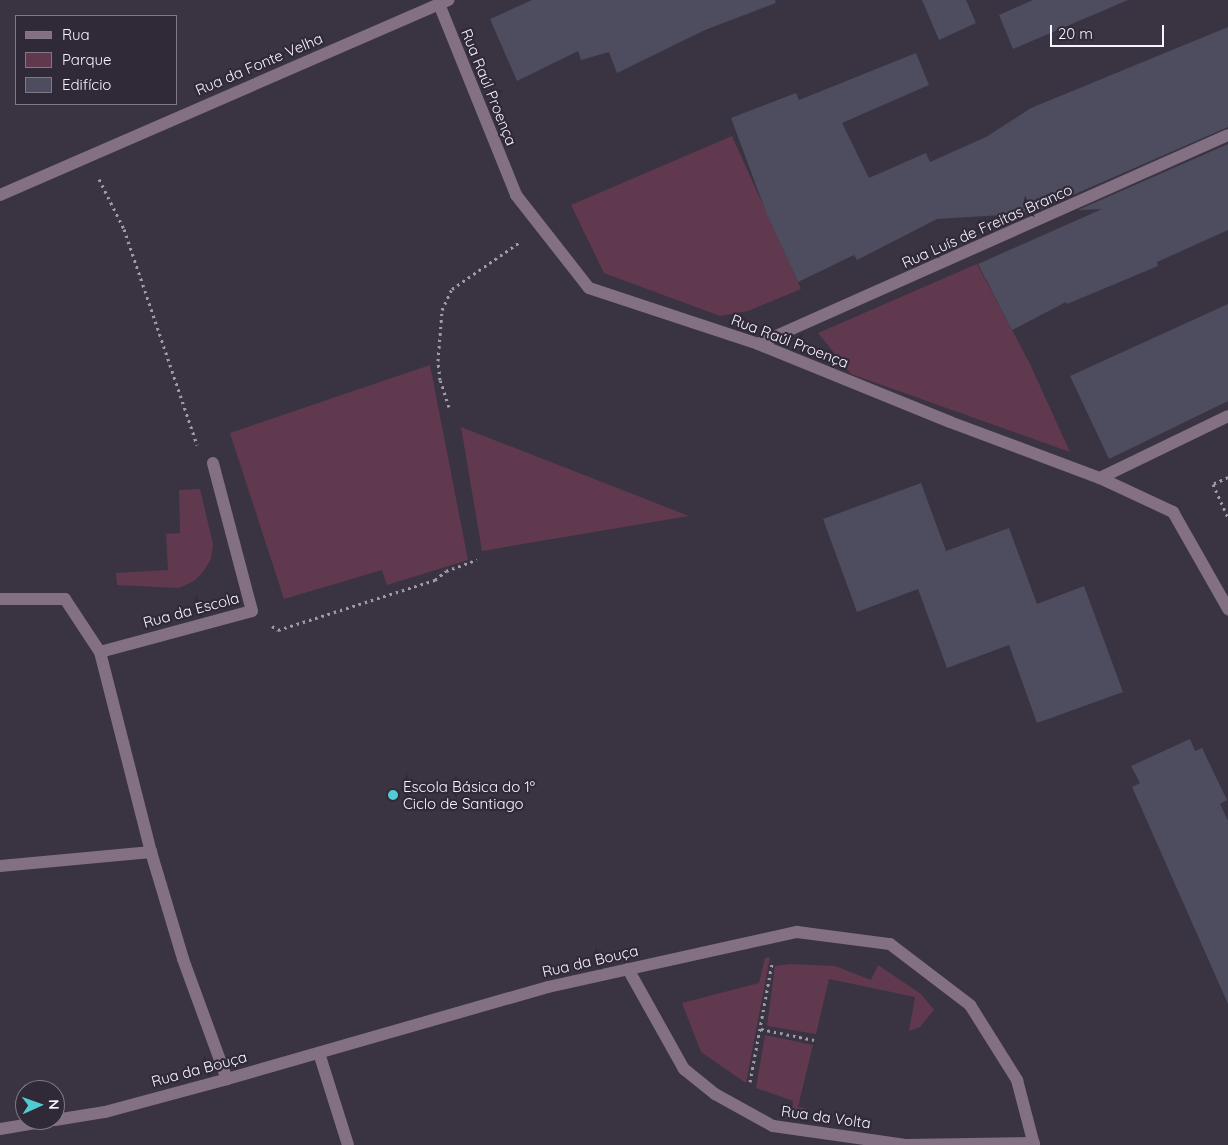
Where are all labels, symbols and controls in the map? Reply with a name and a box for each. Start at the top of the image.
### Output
legend [15,15,178,105]
scale bar [1053,15,1167,47]
text: 20 m [1058,24,1093,43]
text: Rua [62,25,90,44]
street label: Rua Raúl Proença [457,26,521,148]
street label: Rua da Fonte Velha [193,29,325,99]
text: Parque [62,50,112,69]
text: Edifício [62,75,111,94]
street label: Rua Luís de Freitas Branco [899,180,1075,272]
street label: Rua Raúl Proença [729,310,851,372]
street label: Rua da Escola [141,589,241,631]
place label: Escola Básica do 1º Ciclo de Santiago [403,777,535,812]
marker: Escola Básica do 1º Ciclo de Santiago [387,789,399,801]
street label: Rua da Bouça [540,941,640,981]
street label: Rua da Bouça [149,1048,249,1090]
north arrow [15,1080,65,1130]
text: N [45,1099,63,1110]
street label: Rua da Volta [780,1102,872,1132]

